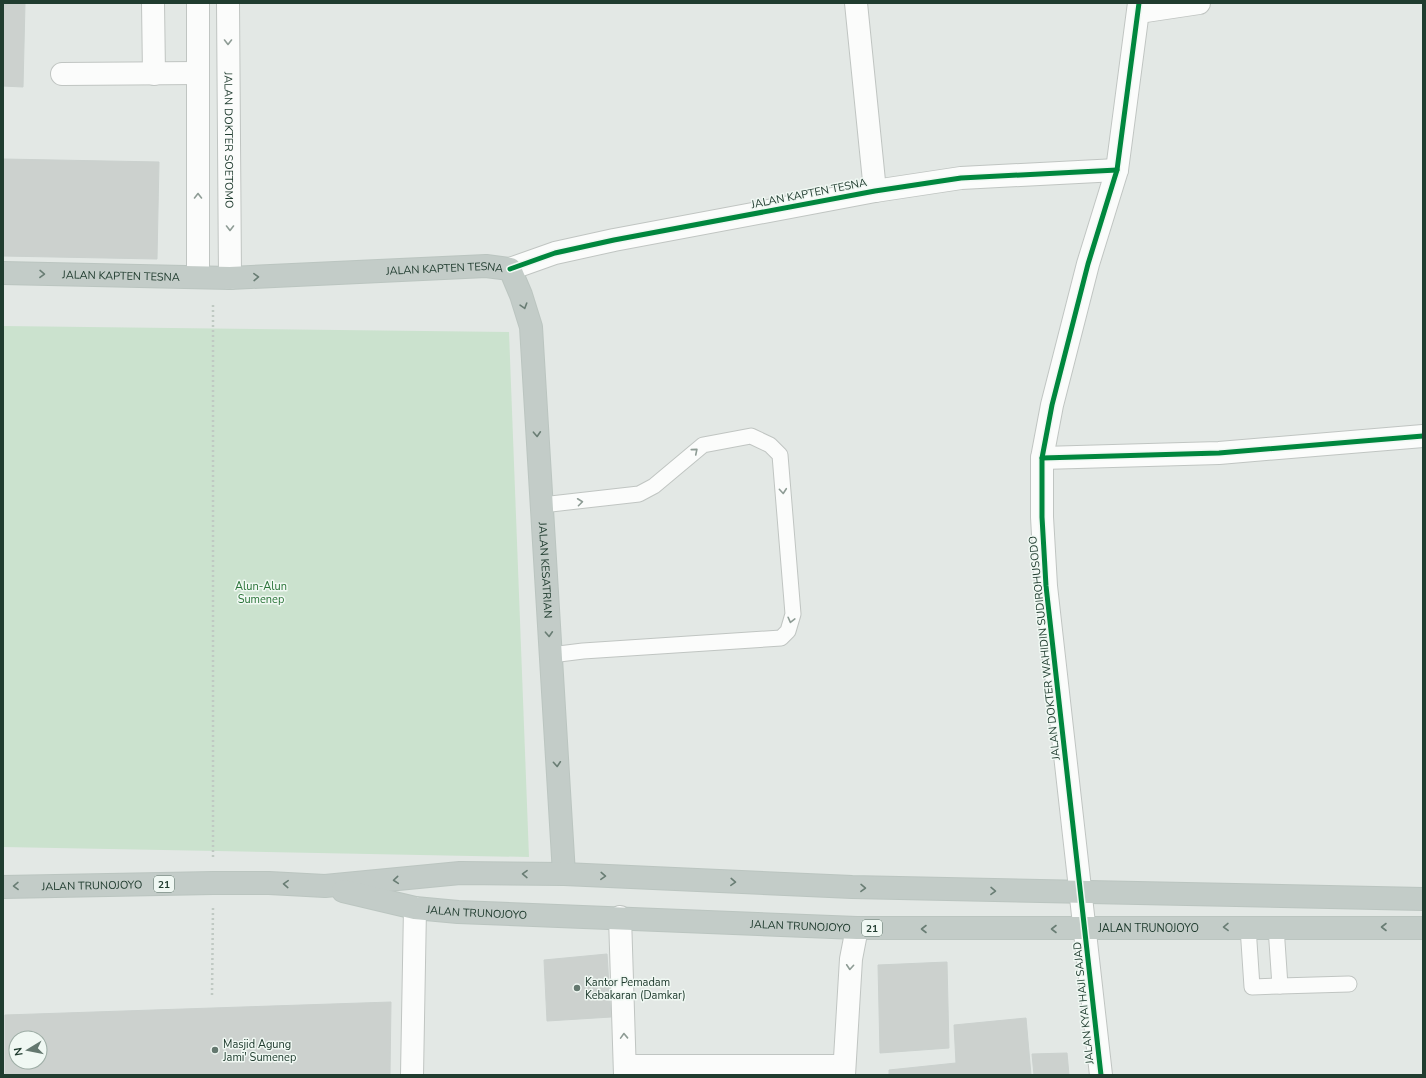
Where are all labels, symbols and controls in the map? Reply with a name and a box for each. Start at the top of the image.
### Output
one-way arrow [224,39,232,45]
street label: JALAN DOKTER SOETOMO [220,71,236,208]
street label: JALAN KAPTEN TESNA [749,175,868,212]
one-way arrow [194,193,202,199]
one-way arrow [226,225,234,231]
street label: JALAN KAPTEN TESNA [385,259,504,279]
street label: JALAN KAPTEN TESNA [61,267,180,285]
one-way arrow [39,270,45,278]
one-way arrow [253,272,259,281]
one-way arrow [519,302,528,309]
one-way arrow [533,431,542,437]
one-way arrow [691,449,698,456]
one-way arrow [778,487,787,494]
one-way arrow [577,497,584,506]
street label: JALAN KESATRIAN [535,521,556,619]
street label: JALAN DOKTER WAHIDIN SUDIROHUSODO [1025,535,1064,762]
park label: Alun-Alun Sumenep [235,579,287,607]
one-way arrow [787,616,796,623]
one-way arrow [545,631,554,637]
one-way arrow [553,761,562,767]
one-way arrow [522,870,528,878]
one-way arrow [600,872,606,880]
one-way arrow [393,875,399,884]
road number: 21 [154,876,174,892]
street label: JALAN TRUNOJOYO [41,877,142,894]
one-way arrow [730,877,736,886]
one-way arrow [283,879,289,888]
one-way arrow [13,882,19,891]
one-way arrow [860,883,866,892]
one-way arrow [990,887,996,895]
street label: JALAN TRUNOJOYO [425,902,527,923]
street label: JALAN TRUNOJOYO [749,917,851,936]
road number: 21 [862,920,882,936]
street label: JALAN TRUNOJOYO [1097,921,1199,936]
one-way arrow [1223,923,1229,931]
one-way arrow [1381,923,1387,931]
one-way arrow [921,925,927,933]
one-way arrow [1051,925,1057,933]
street label: JALAN KYAI HAJI SAJAD [1070,941,1097,1066]
one-way arrow [846,964,855,970]
place label: Kantor Pemadam Kebakaran (Damkar) [585,975,686,1003]
marker: Kantor Pemadam Kebakaran (Damkar) [572,983,582,993]
north arrow [8,1030,48,1070]
one-way arrow [619,1033,628,1039]
place label: Masjid Agung Jami' Sumenep [222,1037,296,1065]
marker: Masjid Agung Jami' Sumenep [210,1045,220,1055]
text: N [11,1046,27,1057]

